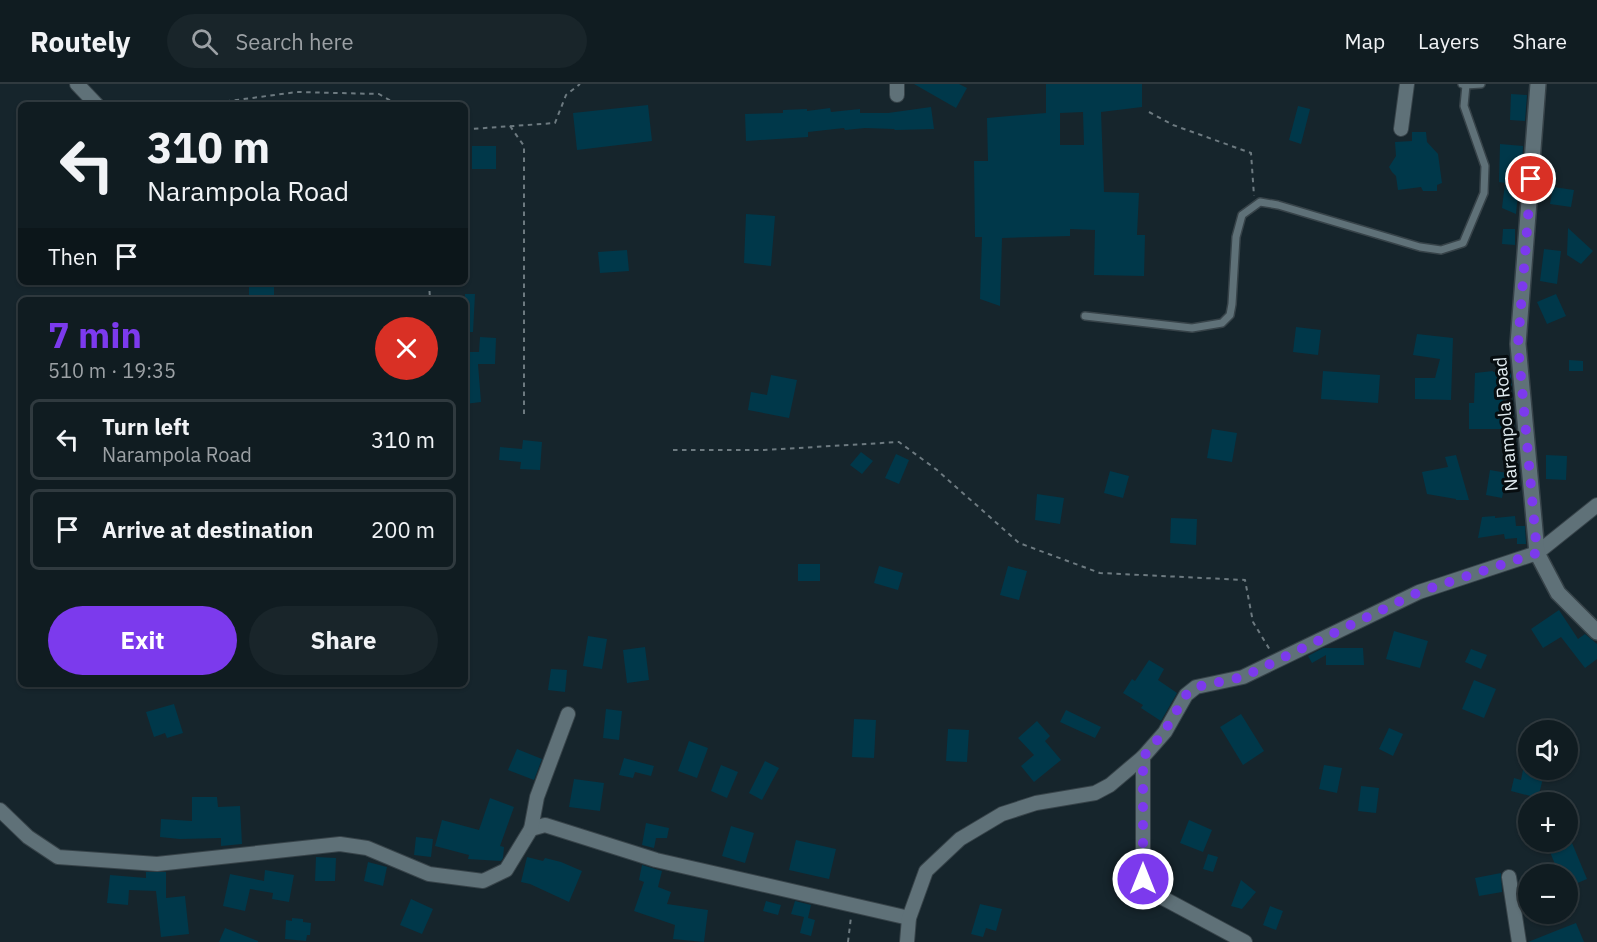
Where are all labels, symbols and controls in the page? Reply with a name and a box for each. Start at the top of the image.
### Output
search box [167,14,587,68]
text: Routely [30,23,131,60]
icon: search [188,25,221,58]
text: Search here [236,27,354,56]
text: Map [1345,27,1385,55]
text: Layers [1418,27,1480,55]
text: Share [1513,27,1567,55]
text: 310 m [147,120,270,175]
icon: left [48,126,126,204]
pin [1505,153,1556,204]
icon: arrive [1514,162,1547,195]
text: Narampola Road [147,173,349,208]
icon: arrive [110,240,143,273]
text: Then [48,242,98,271]
text: 7 min [48,311,142,358]
button: close [375,317,438,380]
street label: Narampola Road [1488,356,1523,492]
text: 510 m · 19:35 [48,357,176,384]
text: Turn left [102,412,190,441]
icon: left [51,423,84,456]
text: 310 m [371,425,435,454]
text: Narampola Road [102,441,252,468]
icon: arrive [51,513,84,546]
text: Arrive at destination [102,515,313,544]
text: 200 m [371,515,435,544]
button: Exit [48,606,237,675]
button: Share [249,606,438,675]
map controls [1518,720,1578,924]
button: sound [1518,720,1578,780]
button: + [1518,792,1578,852]
position arrow [1111,847,1175,911]
button: − [1518,864,1578,924]

